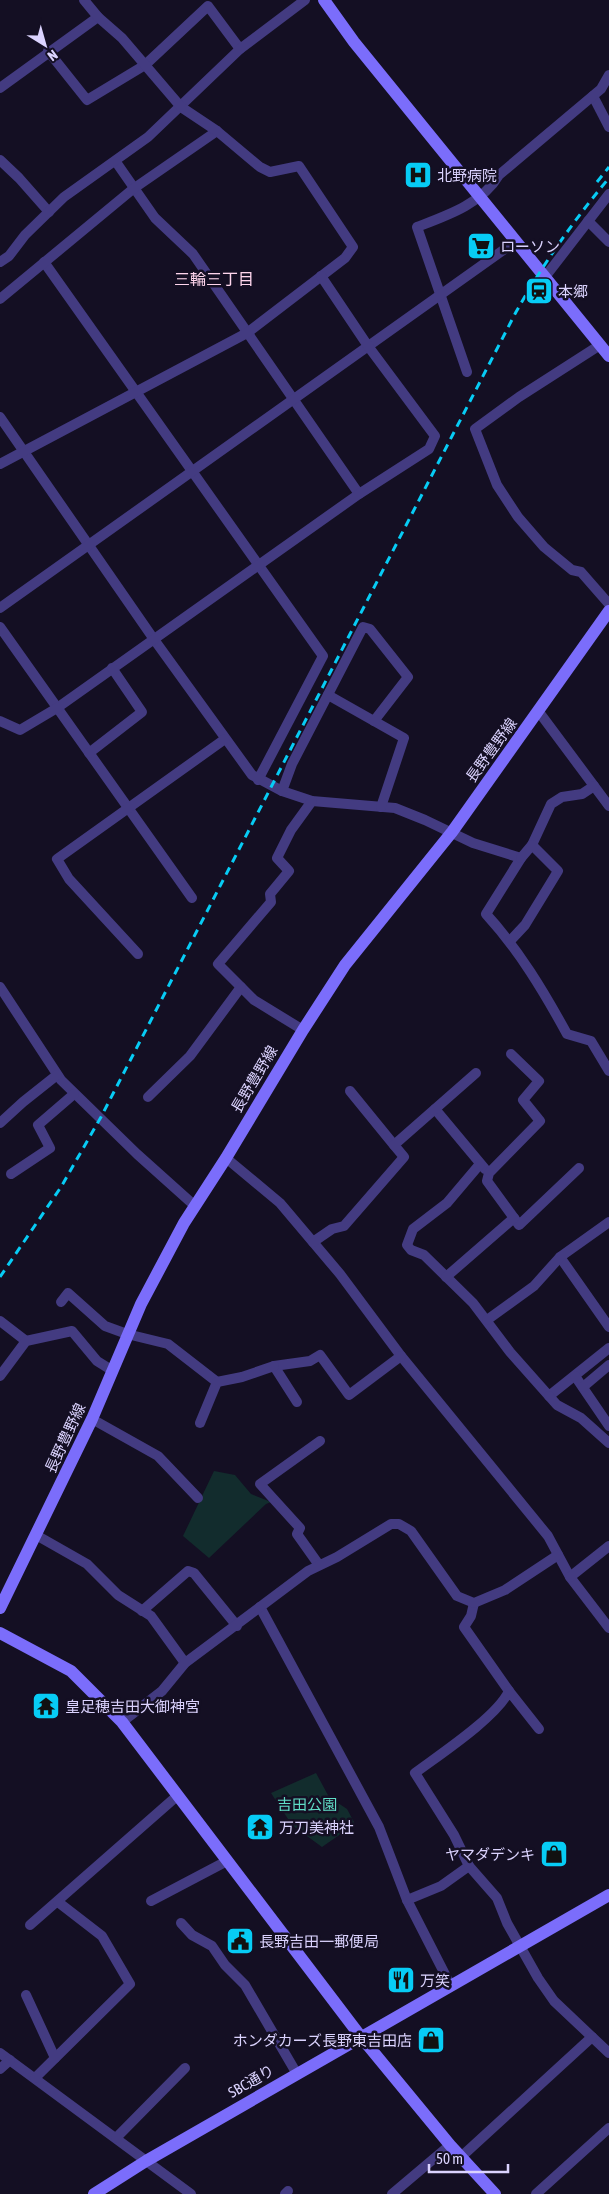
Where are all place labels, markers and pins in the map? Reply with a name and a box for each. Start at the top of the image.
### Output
hospital icon: 北野病院 [403,160,433,190]
place label: 北野病院 [437,167,497,184]
supermarket icon: ローソン [466,231,496,261]
place label: ローソン [500,238,560,255]
station icon: 本郷 [524,276,554,306]
place label: 本郷 [558,283,588,300]
temple icon: 皇足穂吉田大御神宮 [31,1691,61,1721]
place label: 皇足穂吉田大御神宮 [65,1698,200,1715]
temple icon: 万刀美神社 [245,1812,275,1842]
place label: 万刀美神社 [279,1819,354,1836]
shop icon: ヤマダデンキ [539,1839,569,1869]
place label: ヤマダデンキ [445,1846,535,1863]
public building icon: 長野吉田一郵便局 [225,1926,255,1956]
place label: 長野吉田一郵便局 [259,1933,379,1950]
restaurant icon: 万笑 [386,1965,416,1995]
place label: 万笑 [420,1972,450,1989]
shop icon: ホンダカーズ長野東吉田店 [416,2025,446,2055]
place label: ホンダカーズ長野東吉田店 [233,2032,412,2049]

